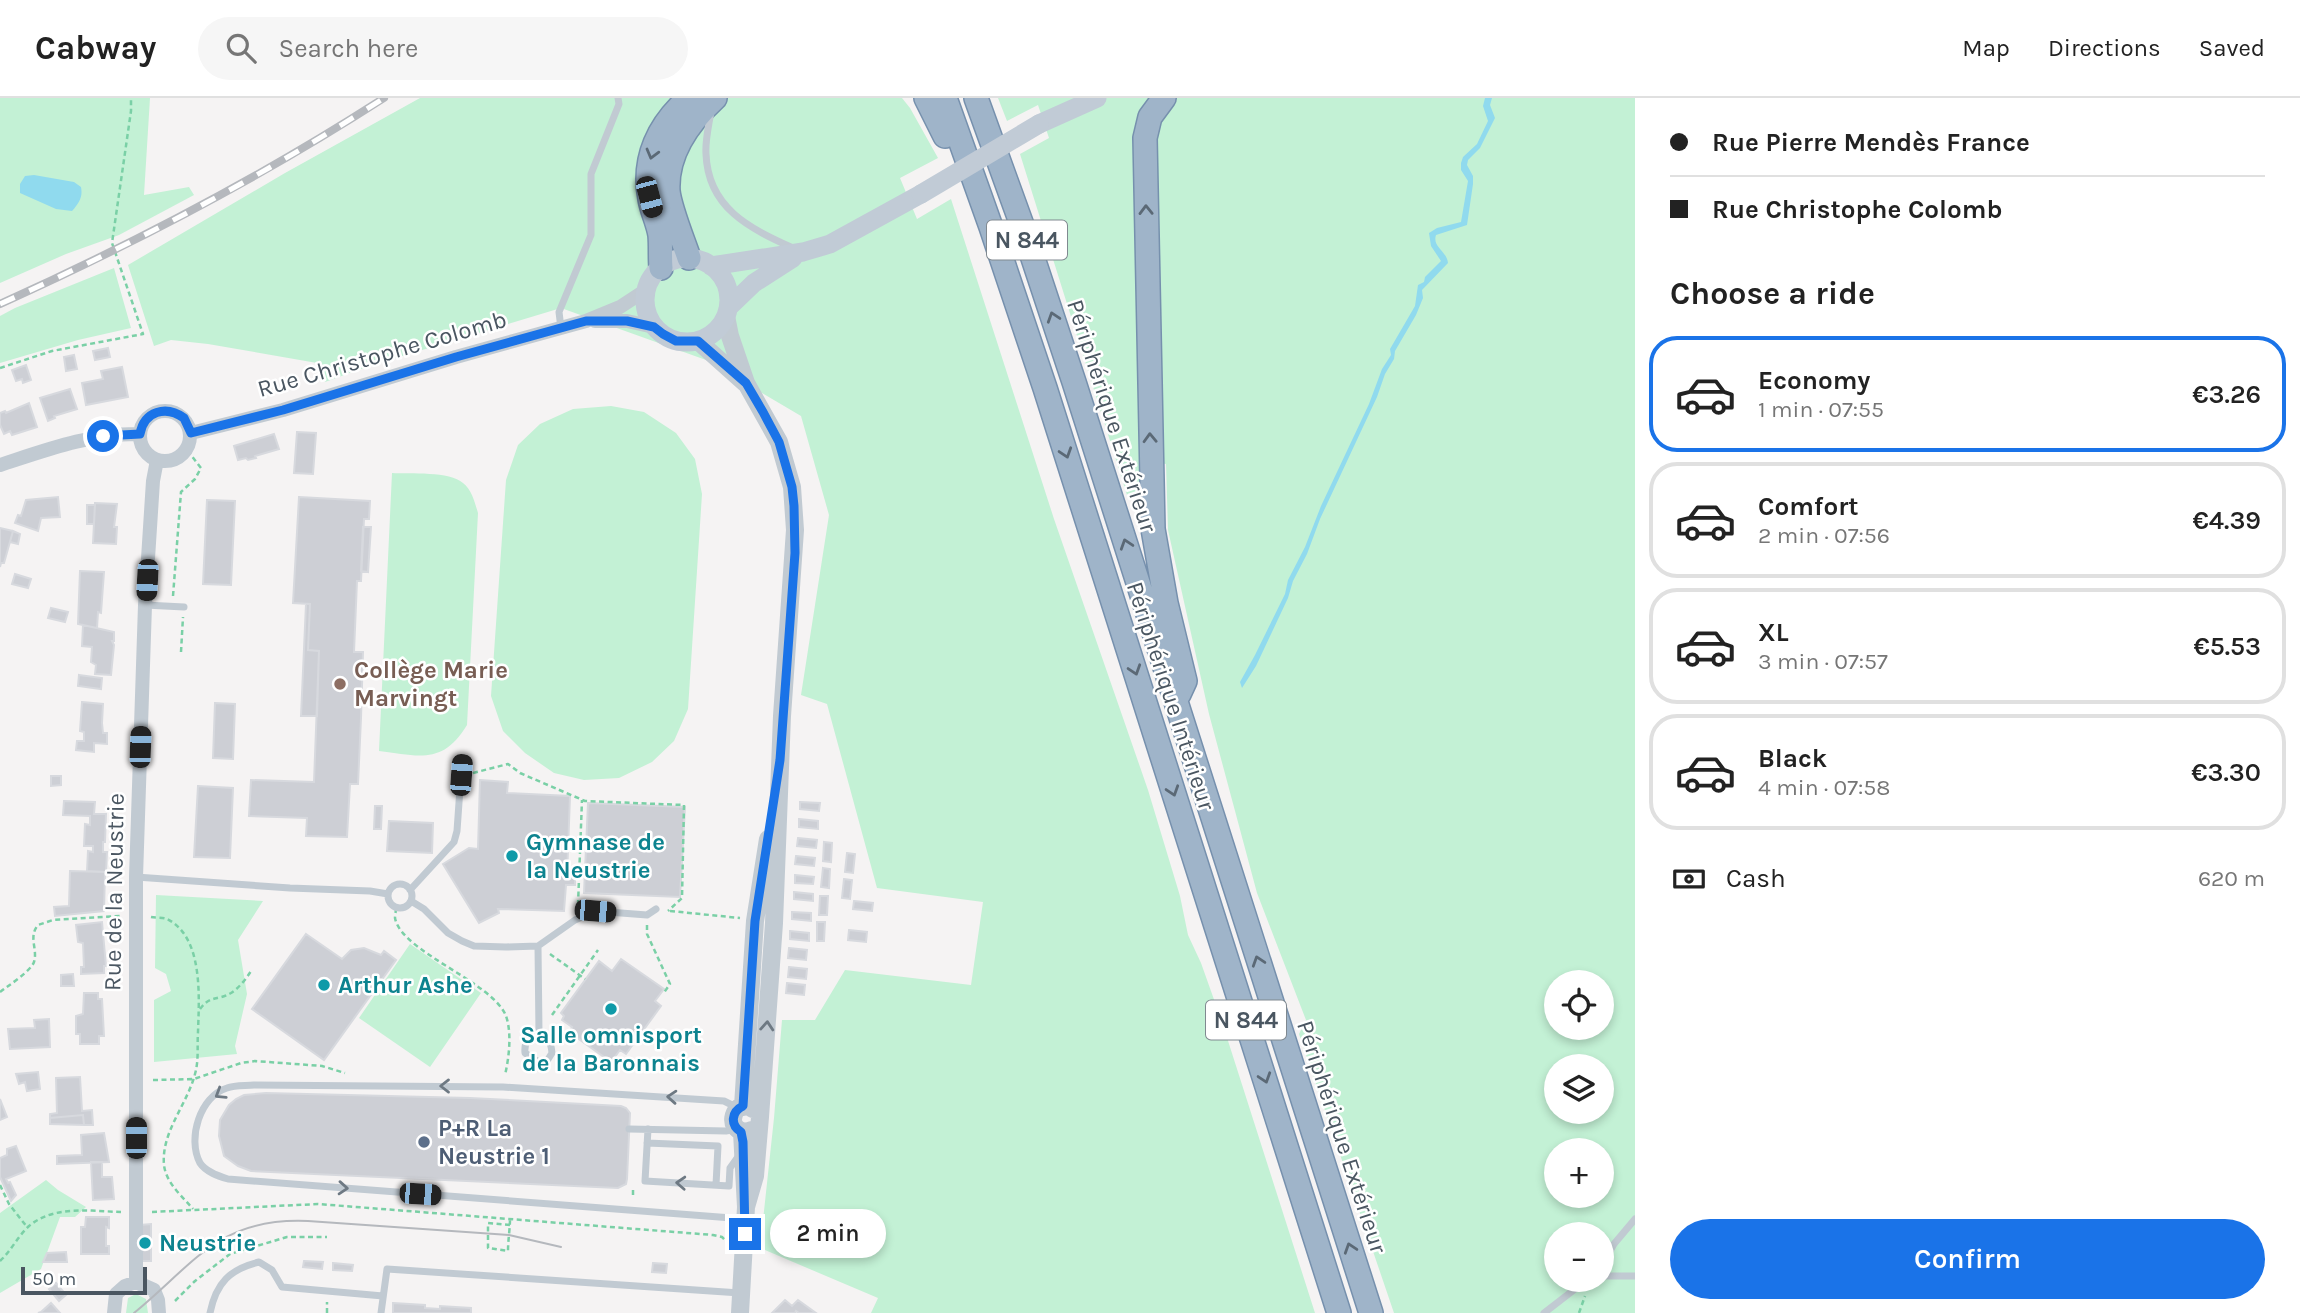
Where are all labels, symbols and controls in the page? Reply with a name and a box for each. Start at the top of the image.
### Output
search box [198,17,688,80]
text: Cabway [35,29,156,67]
icon: search [222,29,260,67]
text: Search here [278,33,418,64]
text: Map [1962,34,2010,62]
text: Directions [2048,34,2161,62]
text: Saved [2199,34,2265,62]
text: Rue Pierre Mendès France [1712,127,2030,158]
one-way arrow [646,148,660,160]
car [634,174,665,220]
text: Rue Christophe Colomb [1712,194,2002,225]
one-way arrow [1138,204,1154,215]
road number: N 844 [987,220,1067,260]
text: Choose a ride [1670,275,1875,312]
street label: Périphérique Extérieur [1061,296,1163,536]
street label: Rue Christophe Colomb [254,305,510,403]
one-way arrow [1047,312,1061,324]
icon: car [1674,363,1737,426]
text: Economy [1758,365,1870,396]
text: €3.26 [2192,379,2261,410]
text: 1 min · 07:55 [1758,396,1884,423]
route start [87,420,119,452]
one-way arrow [1143,432,1158,443]
one-way arrow [1057,447,1072,459]
icon: car [1674,489,1737,552]
text: Comfort [1758,491,1859,522]
text: €4.39 [2193,505,2261,536]
text: 2 min · 07:56 [1758,522,1890,549]
one-way arrow [1119,538,1134,550]
car [136,558,159,602]
street label: Périphérique Intérieur [1121,578,1221,814]
icon: car [1674,615,1737,678]
text: XL [1758,617,1789,648]
text: €5.53 [2193,631,2261,662]
text: 3 min · 07:57 [1758,648,1888,675]
place label: Collège Marie Marvingt [354,656,508,712]
one-way arrow [1126,664,1141,676]
marker: Collège Marie Marvingt [332,676,348,692]
car [129,726,152,768]
icon: car [1674,741,1737,804]
text: Black [1758,743,1827,774]
car [450,753,473,797]
text: €3.30 [2191,757,2261,788]
text: 4 min · 07:58 [1758,774,1890,801]
one-way arrow [1165,785,1180,797]
street label: Rue de la Neustrie [98,793,130,991]
place label: Gymnase de la Neustrie [526,828,665,884]
marker: Gymnase de la Neustrie [504,848,520,864]
icon: cash [1670,860,1708,898]
text: Cash [1726,863,1786,894]
text: 620 m [2198,865,2265,892]
car [574,899,617,923]
one-way arrow [1252,956,1267,968]
map controls [1544,970,1614,1292]
button: locate [1544,970,1614,1040]
place label: Arthur Ashe [338,971,473,999]
marker: Arthur Ashe [316,977,332,993]
marker: Salle omnisport de la Baronnais [603,1001,619,1017]
road number: N 844 [1206,1001,1286,1040]
street label: Périphérique Extérieur [1291,1017,1393,1257]
one-way arrow [759,1020,774,1031]
place label: Salle omnisport de la Baronnais [520,1021,702,1077]
button: layers [1544,1054,1614,1124]
one-way arrow [1256,1072,1271,1084]
one-way arrow [439,1079,450,1094]
one-way arrow [214,1086,227,1099]
one-way arrow [666,1090,677,1105]
place label: P+R La Neustrie 1 [438,1114,550,1170]
car [126,1117,147,1159]
marker: P+R La Neustrie 1 [416,1134,432,1150]
button: + [1544,1138,1614,1208]
one-way arrow [675,1176,686,1191]
one-way arrow [338,1180,349,1195]
car [399,1182,442,1206]
callout: 2 min [770,1210,885,1258]
route end [729,1218,761,1250]
button: Confirm [1670,1219,2265,1299]
text: 2 min [797,1220,859,1247]
button: − [1544,1222,1614,1292]
place label: Neustrie [159,1229,256,1257]
marker: Neustrie [137,1235,153,1251]
one-way arrow [1344,1242,1358,1255]
scale bar [21,1264,147,1296]
text: 50 m [32,1268,76,1290]

